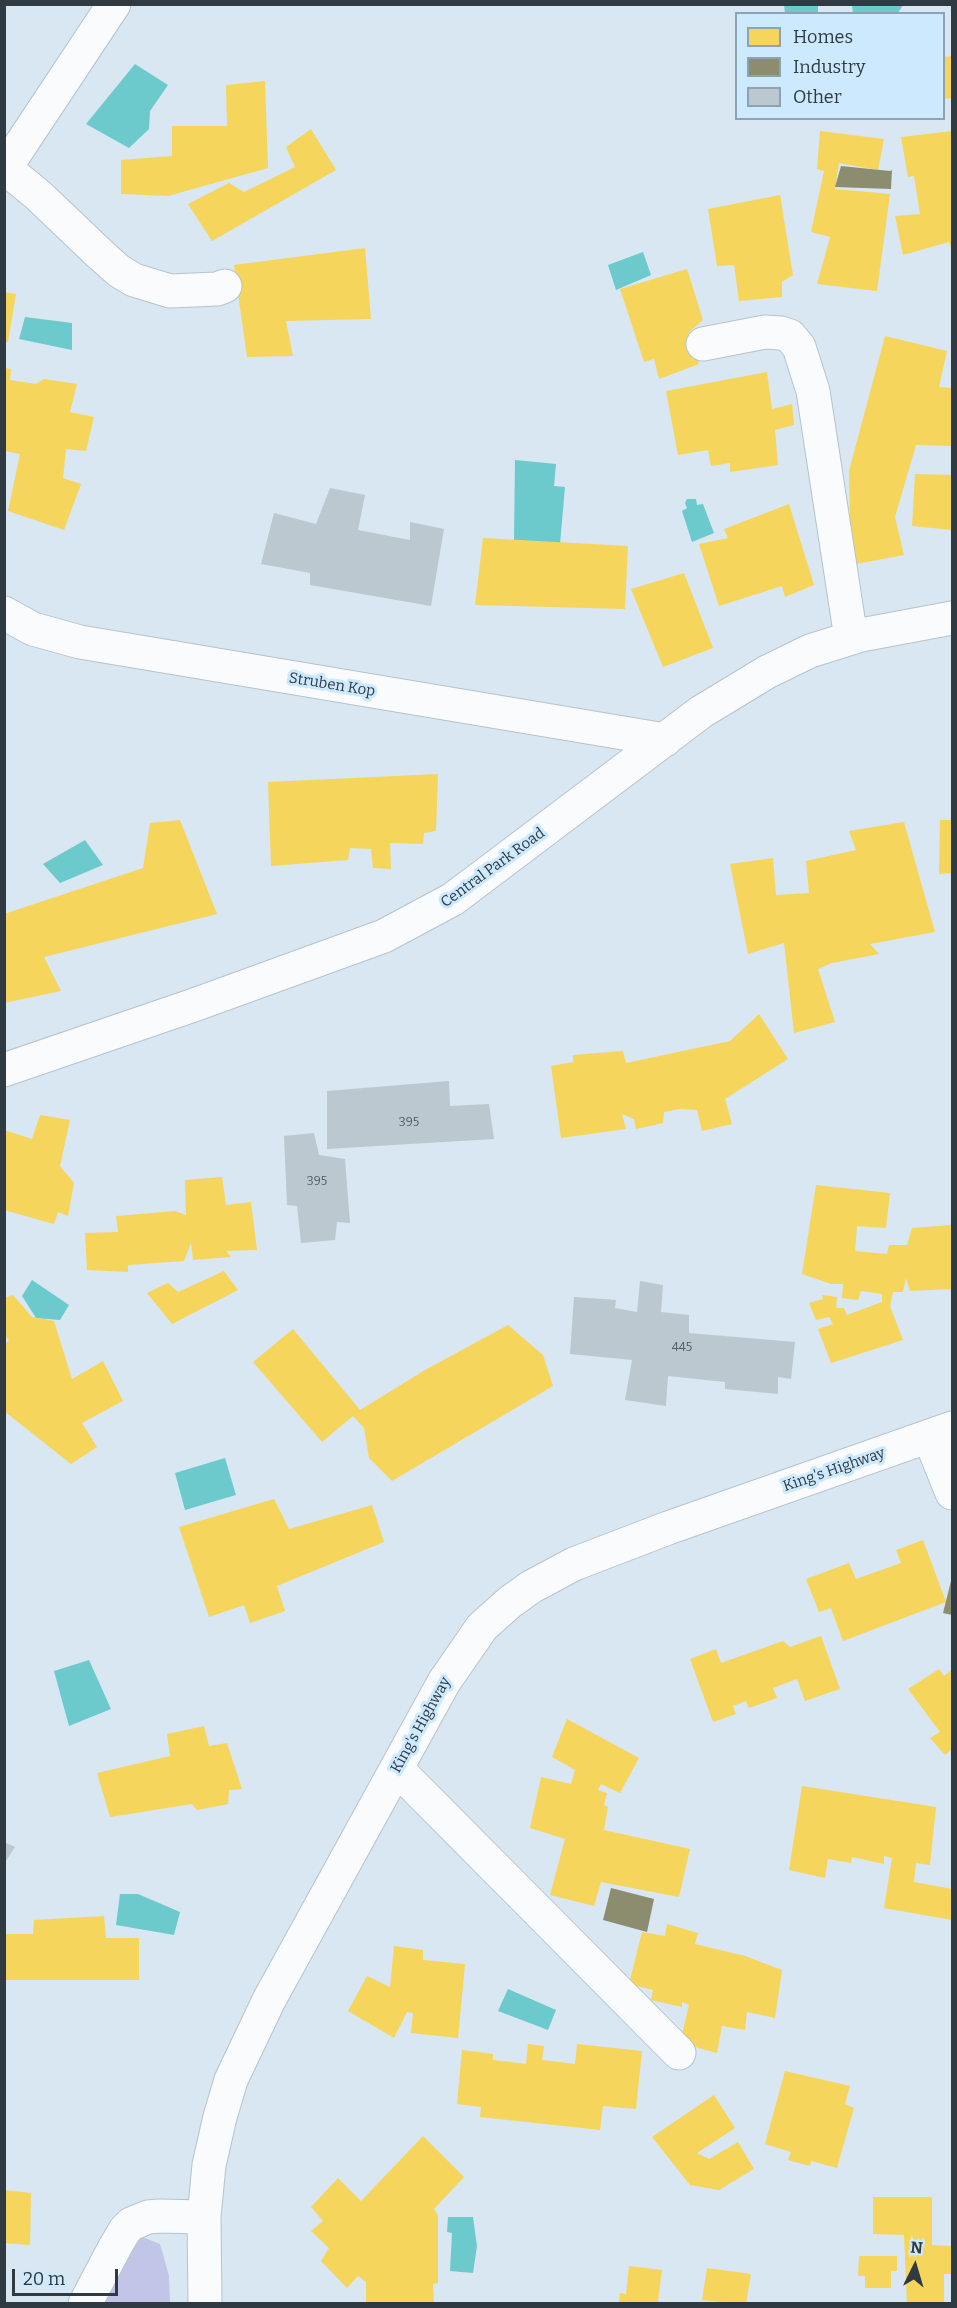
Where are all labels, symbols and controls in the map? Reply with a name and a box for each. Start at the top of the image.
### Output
legend [735,12,945,120]
text: Homes [793,26,853,48]
text: Industry [793,56,865,78]
text: Other [793,86,842,108]
street label: Struben Kop [288,669,376,701]
street label: Central Park Road [438,824,548,912]
house number: 395 [399,1116,419,1130]
house number: 395 [307,1175,327,1189]
house number: 445 [672,1341,692,1355]
street label: King's Highway [781,1444,887,1496]
street label: King's Highway [387,1674,455,1776]
north arrow [885,2236,945,2296]
text: N [910,2238,924,2258]
scale bar [15,2257,122,2295]
text: 20 m [23,2268,65,2290]

